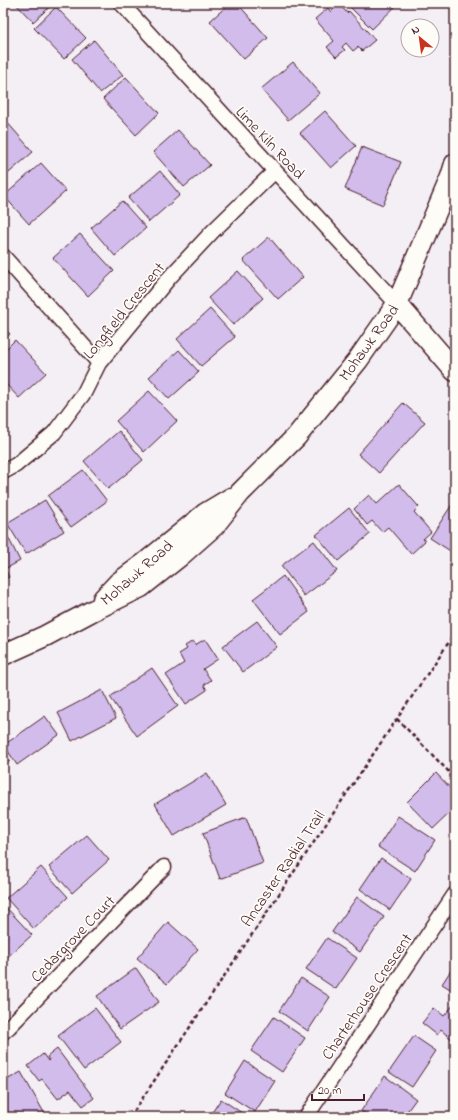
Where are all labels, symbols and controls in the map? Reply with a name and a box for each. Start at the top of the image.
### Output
north arrow [400,18,440,58]
text: N [409,21,423,39]
street label: Lime Kiln Road [229,101,310,185]
street label: Longfield Crescent [78,257,172,365]
street label: Mohawk Road [334,300,406,387]
street label: Mohawk Road [96,535,179,612]
street label: Ancaster Radial Trail [236,806,332,932]
street label: Cedargrove Court [25,890,122,989]
street label: Charterhouse Crescent [316,928,419,1065]
scale bar [312,1076,364,1102]
text: 20 m [318,1082,341,1100]

